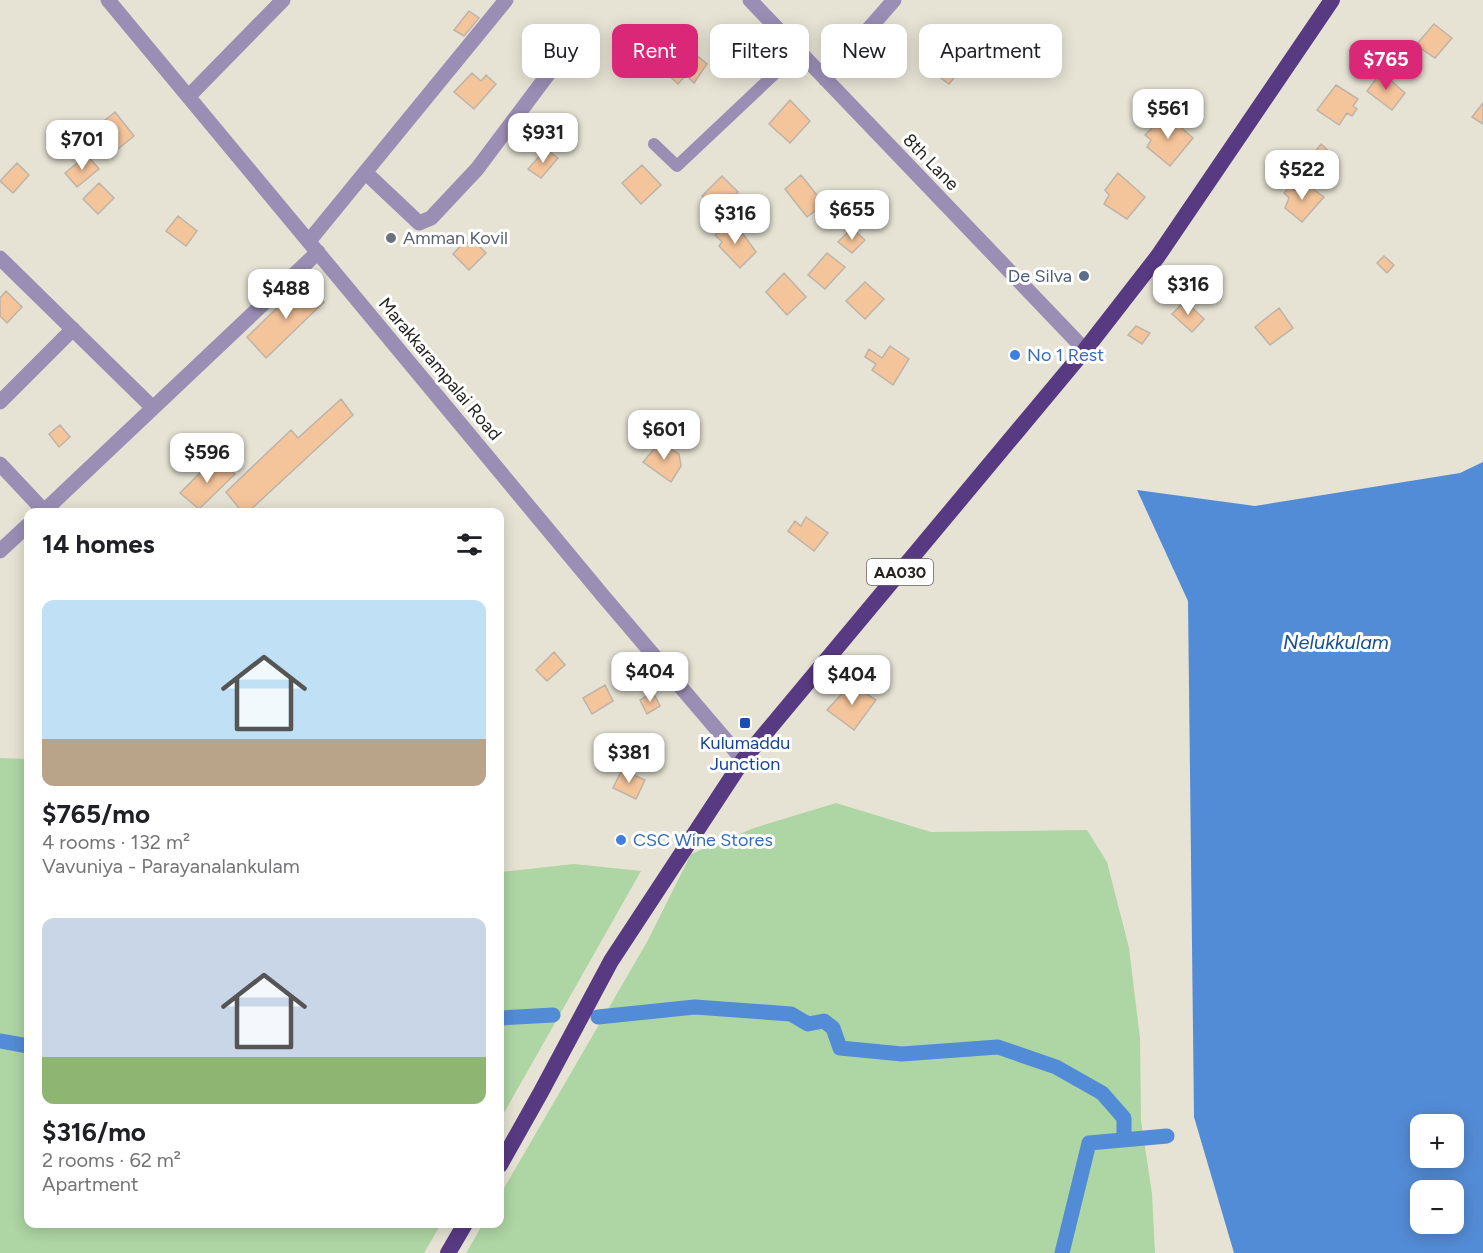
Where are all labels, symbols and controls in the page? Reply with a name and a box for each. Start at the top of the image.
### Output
chip: Buy [522,24,600,78]
chip: Rent [612,24,698,78]
chip: Filters [710,24,809,78]
chip: New [821,24,907,78]
chip: Apartment [919,24,1062,78]
pin: $765 [1350,40,1422,91]
text: $765 [1363,47,1409,71]
pin: $561 [1132,89,1204,140]
text: $561 [1147,96,1189,120]
pin: $931 [507,113,579,164]
pin: $701 [46,120,118,171]
text: $931 [522,120,564,144]
text: $701 [60,127,104,151]
street label: 8th Lane [899,129,964,195]
pin: $522 [1266,150,1338,201]
text: $522 [1279,157,1325,181]
pin: $655 [816,190,888,241]
pin: $316 [699,194,771,245]
text: $655 [829,197,875,221]
text: $316 [714,201,756,225]
place label: Amman Kovil [403,227,508,249]
marker: Amman Kovil [384,231,398,245]
place label: De Silva [1008,265,1072,287]
pin: $316 [1152,265,1224,316]
pin: $488 [250,269,322,320]
marker: De Silva [1077,269,1091,283]
text: $316 [1167,272,1209,296]
text: $488 [262,276,310,300]
street label: Marakkarampalai Road [374,293,506,445]
place label: No 1 Rest [1027,344,1104,366]
marker: No 1 Rest [1008,348,1022,362]
pin: $601 [628,410,700,461]
text: $601 [642,417,686,441]
pin: $596 [171,433,243,484]
text: $596 [184,440,230,464]
text: 14 homes [42,528,155,560]
icon: filters [453,528,486,561]
road number: AA030 [867,559,933,585]
water label: Nelukkulam [1283,630,1389,654]
icon: home [210,639,318,747]
pin: $404 [614,652,686,703]
pin: $404 [816,655,888,706]
text: $404 [625,659,675,683]
text: $404 [827,662,877,686]
marker: Kulumaddu Junction [738,716,752,730]
place label: Kulumaddu Junction [700,732,790,775]
pin: $381 [593,733,665,784]
text: $381 [608,740,650,764]
text: $765/mo [42,798,150,830]
place label: CSC Wine Stores [633,829,773,851]
text: 4 rooms · 132 m² [42,830,190,854]
marker: CSC Wine Stores [614,833,628,847]
text: Vavuniya - Parayanalankulam [42,854,300,878]
icon: home [210,957,318,1065]
map controls [1410,1114,1464,1234]
button: + [1410,1114,1464,1168]
text: $316/mo [42,1116,146,1148]
text: 2 rooms · 62 m² [42,1148,181,1172]
text: Apartment [42,1172,139,1196]
button: − [1410,1180,1464,1234]

